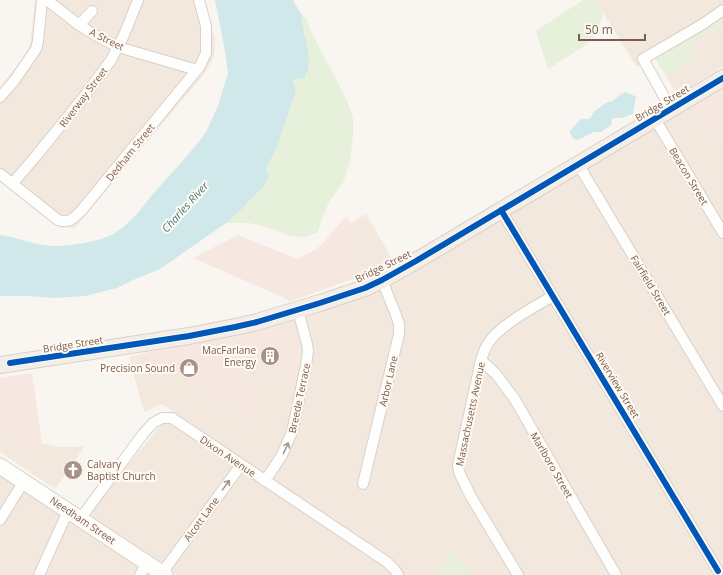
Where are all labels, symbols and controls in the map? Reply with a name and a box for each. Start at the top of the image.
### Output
scale bar [579,16,645,42]
text: 50 m [585,21,613,38]
street label: A Street [87,25,127,54]
street label: Riverway Street [56,64,111,130]
street label: Bridge Street [632,81,692,125]
street label: Dedham Street [102,120,158,184]
street label: Beacon Street [666,144,712,208]
water label: Charles River [158,178,212,235]
street label: Bridge Street [353,246,414,286]
street label: Fairfield Street [627,252,675,318]
street label: Bridge Street [42,332,105,356]
place label: MacFarlane Energy [202,343,257,369]
building icon: MacFarlane Energy [259,345,281,367]
street label: Riverview Street [593,349,643,421]
street label: Arbor Lane [375,354,401,408]
shop icon: Precision Sound [178,357,200,379]
street label: Massachusetts Avenue [452,360,488,467]
place label: Precision Sound [100,361,175,375]
street label: Breede Terrace [285,361,313,434]
street label: Marlboro Street [527,429,577,501]
street label: Dixon Avenue [197,432,259,480]
one-way arrow [283,442,290,454]
place label: Calvary Baptist Church [87,457,156,483]
church icon: Calvary Baptist Church [62,459,84,481]
one-way arrow [222,479,230,490]
street label: Needham Street [47,493,119,547]
street label: Alcott Lane [180,494,222,544]

